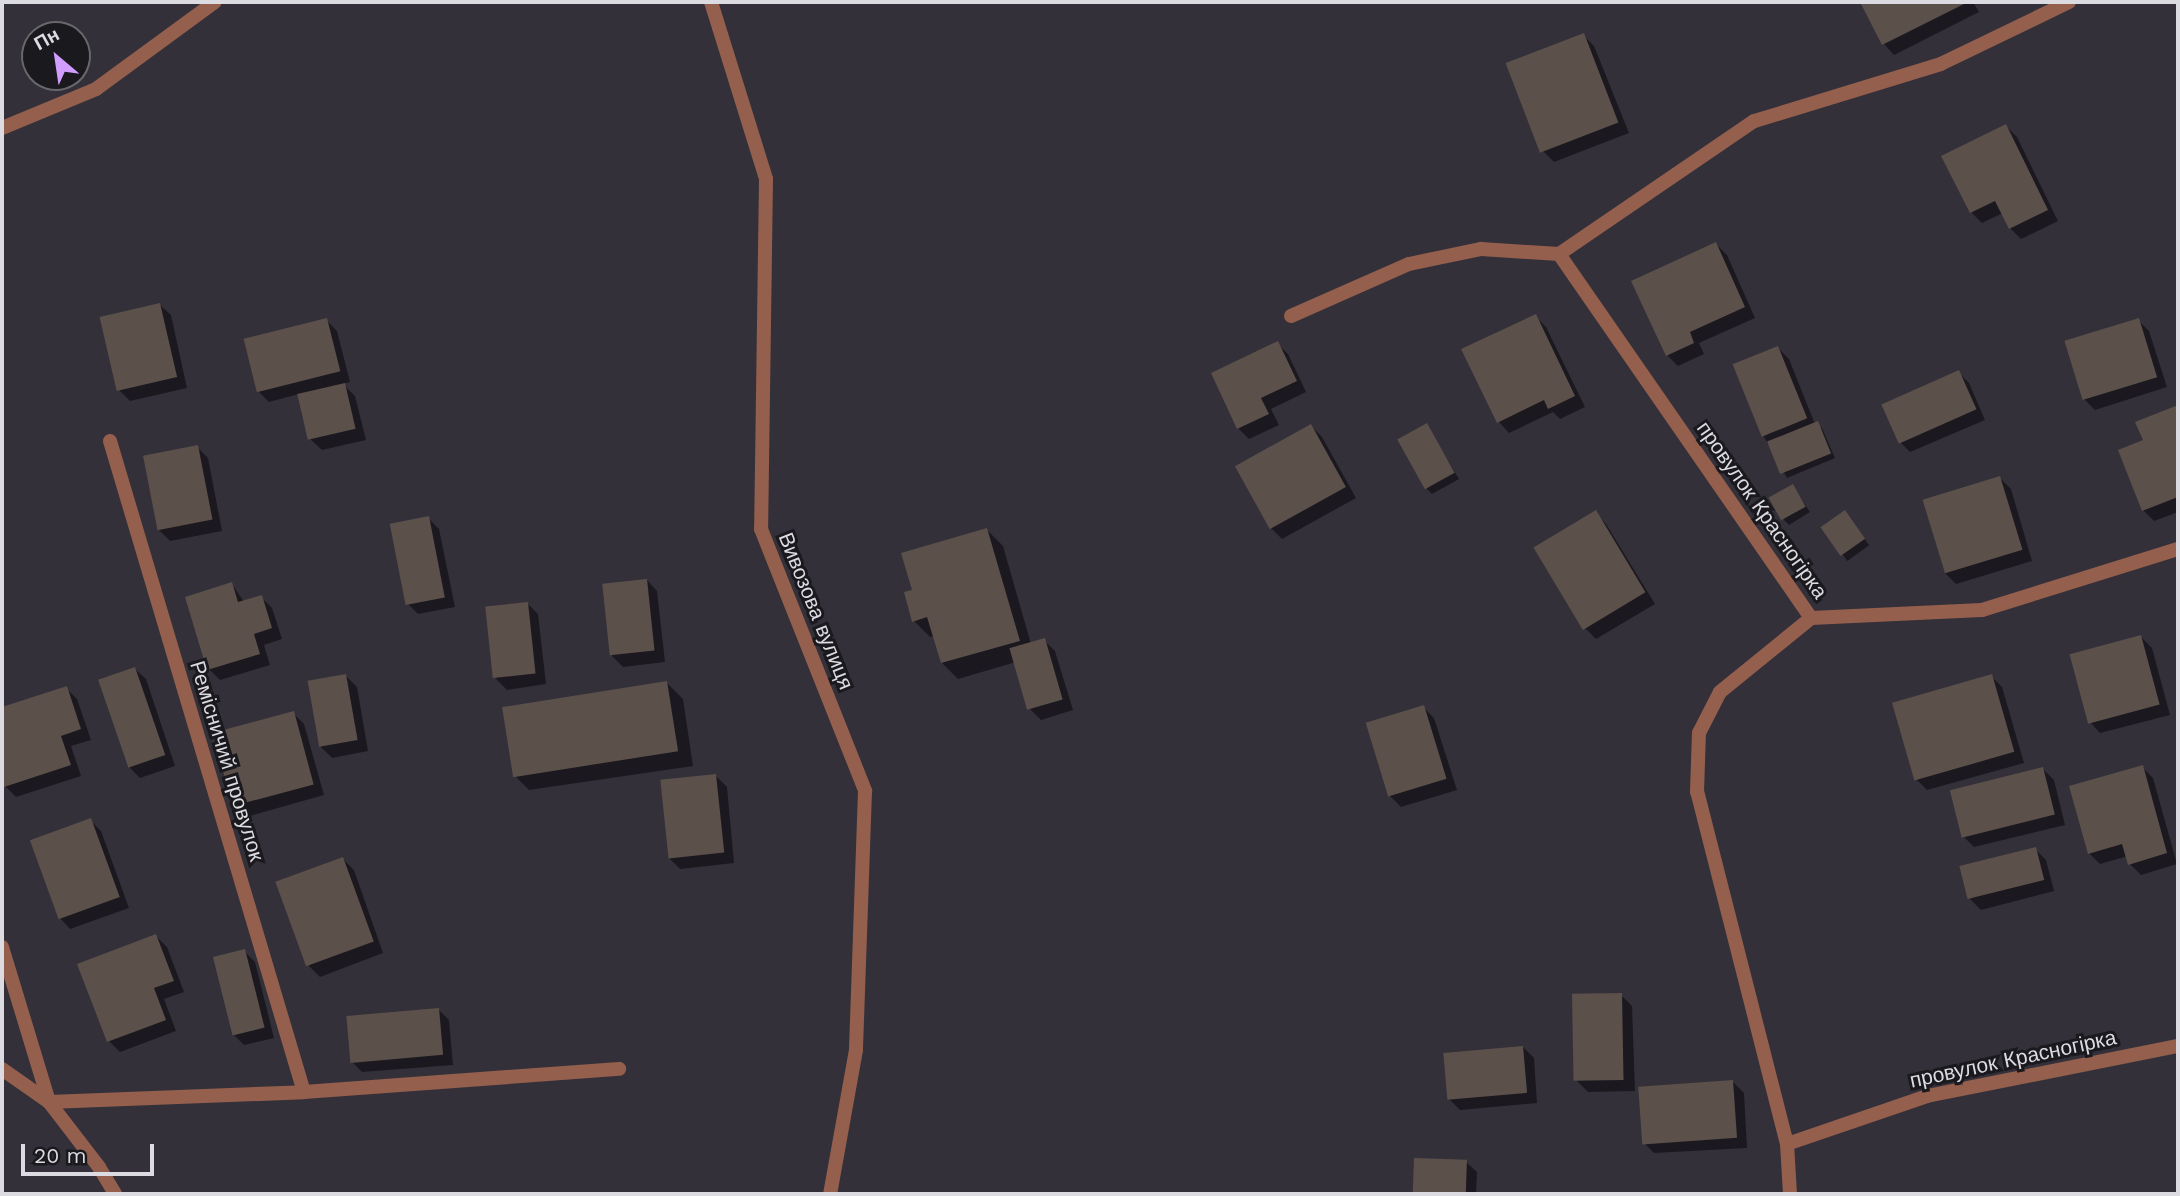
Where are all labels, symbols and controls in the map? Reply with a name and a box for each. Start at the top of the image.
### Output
north arrow [21,21,91,91]
text: Пн [30,23,63,55]
street label: провулок Красногірка [1691,416,1833,604]
street label: Вивозова вулиця [773,529,859,693]
street label: Ремісничий провулок [185,658,269,864]
street label: провулок Красногірка [1907,1025,2119,1093]
scale bar [24,1130,158,1174]
text: 20 m [34,1143,86,1168]

